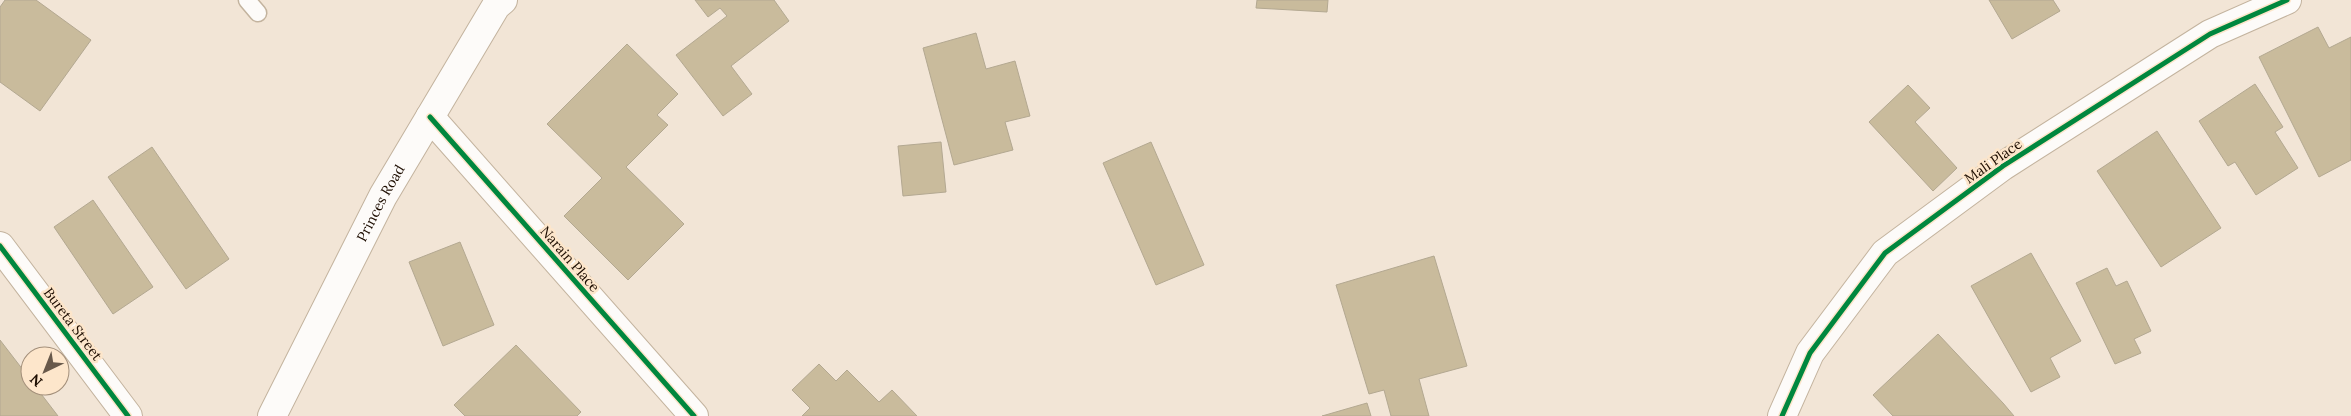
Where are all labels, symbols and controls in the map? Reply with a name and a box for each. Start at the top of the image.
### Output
street label: Mali Place [1961,134,2025,187]
street label: Princes Road [353,161,409,244]
street label: Narain Place [536,222,604,296]
street label: Bureta Street [40,284,107,364]
north arrow [20,346,70,396]
text: N [26,370,46,391]

